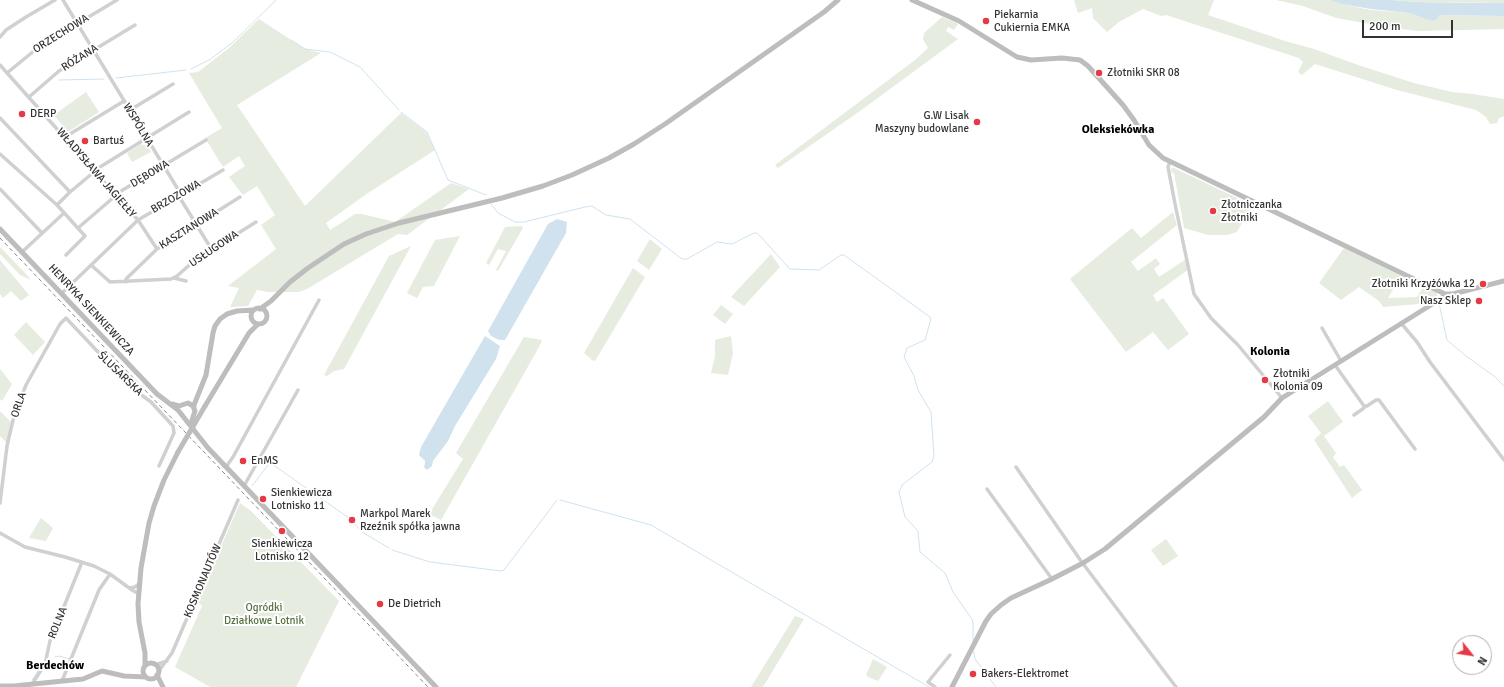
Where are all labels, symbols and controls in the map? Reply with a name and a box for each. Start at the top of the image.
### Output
place label: Piekarnia Cukiernia EMKA [994,8,1070,34]
street label: ORZECHOWA [31,12,91,56]
scale bar [1364,12,1455,38]
marker: Piekarnia Cukiernia EMKA [981,16,991,26]
text: 200 m [1369,19,1401,34]
street label: RÓŻANA [59,42,101,74]
place label: Złotniki SKR 08 [1107,66,1180,80]
marker: Złotniki SKR 08 [1094,68,1104,78]
street label: WSPÓLNA [120,101,156,149]
place label: DERP [30,107,56,121]
marker: DERP [17,109,27,119]
place label: G.W Lisak Maszyny budowlane [875,109,969,135]
marker: G.W Lisak Maszyny budowlane [972,117,982,127]
district label: Oleksiekówka [1082,123,1154,137]
street label: WŁADYSŁAWA JAGIEŁŁY [53,125,139,221]
place label: Bartuś [93,134,124,148]
marker: Bartuś [80,136,90,146]
street label: DĘBOWA [128,157,172,191]
street label: BRZOZOWA [149,178,203,216]
place label: Złotniczanka Złotniki [1221,198,1282,224]
street label: KASZTANOWA [157,206,221,252]
marker: Złotniczanka Złotniki [1208,206,1218,216]
street label: USŁUGOWA [187,228,241,270]
street label: HENRYKA SIENKIEWICZA [45,262,137,358]
place label: Złotniki Krzyżówka 12 [1371,277,1475,291]
marker: Złotniki Krzyżówka 12 [1478,279,1488,289]
place label: Nasz Sklep [1420,294,1471,308]
marker: Nasz Sklep [1474,296,1484,306]
district label: Kolonia [1250,345,1290,359]
street label: ŚLUSARSKA [95,349,145,399]
place label: Złotniki Kolonia 09 [1273,367,1323,393]
marker: Złotniki Kolonia 09 [1260,375,1270,385]
street label: ORLA [8,390,30,420]
place label: EnMS [251,454,278,468]
marker: EnMS [238,456,248,466]
place label: Sienkiewicza Lotnisko 11 [271,486,332,512]
marker: Sienkiewicza Lotnisko 11 [258,494,268,504]
place label: Markpol Marek Rzeźnik spółka jawna [360,507,460,533]
marker: Markpol Marek Rzeźnik spółka jawna [347,515,357,525]
marker: Sienkiewicza Lotnisko 12 [277,526,287,536]
place label: Sienkiewicza Lotnisko 12 [251,537,313,563]
street label: KOSMONAUTÓW [182,542,224,620]
place label: De Dietrich [388,597,441,611]
marker: De Dietrich [375,599,385,609]
park label: Ogródki Działkowe Lotnik [224,601,304,627]
street label: ROLNA [46,605,70,641]
north arrow [1452,635,1492,675]
text: N [1474,654,1490,667]
district label: Berdechów [26,659,84,673]
place label: Bakers-Elektromet [981,667,1069,681]
marker: Bakers-Elektromet [968,669,978,679]

